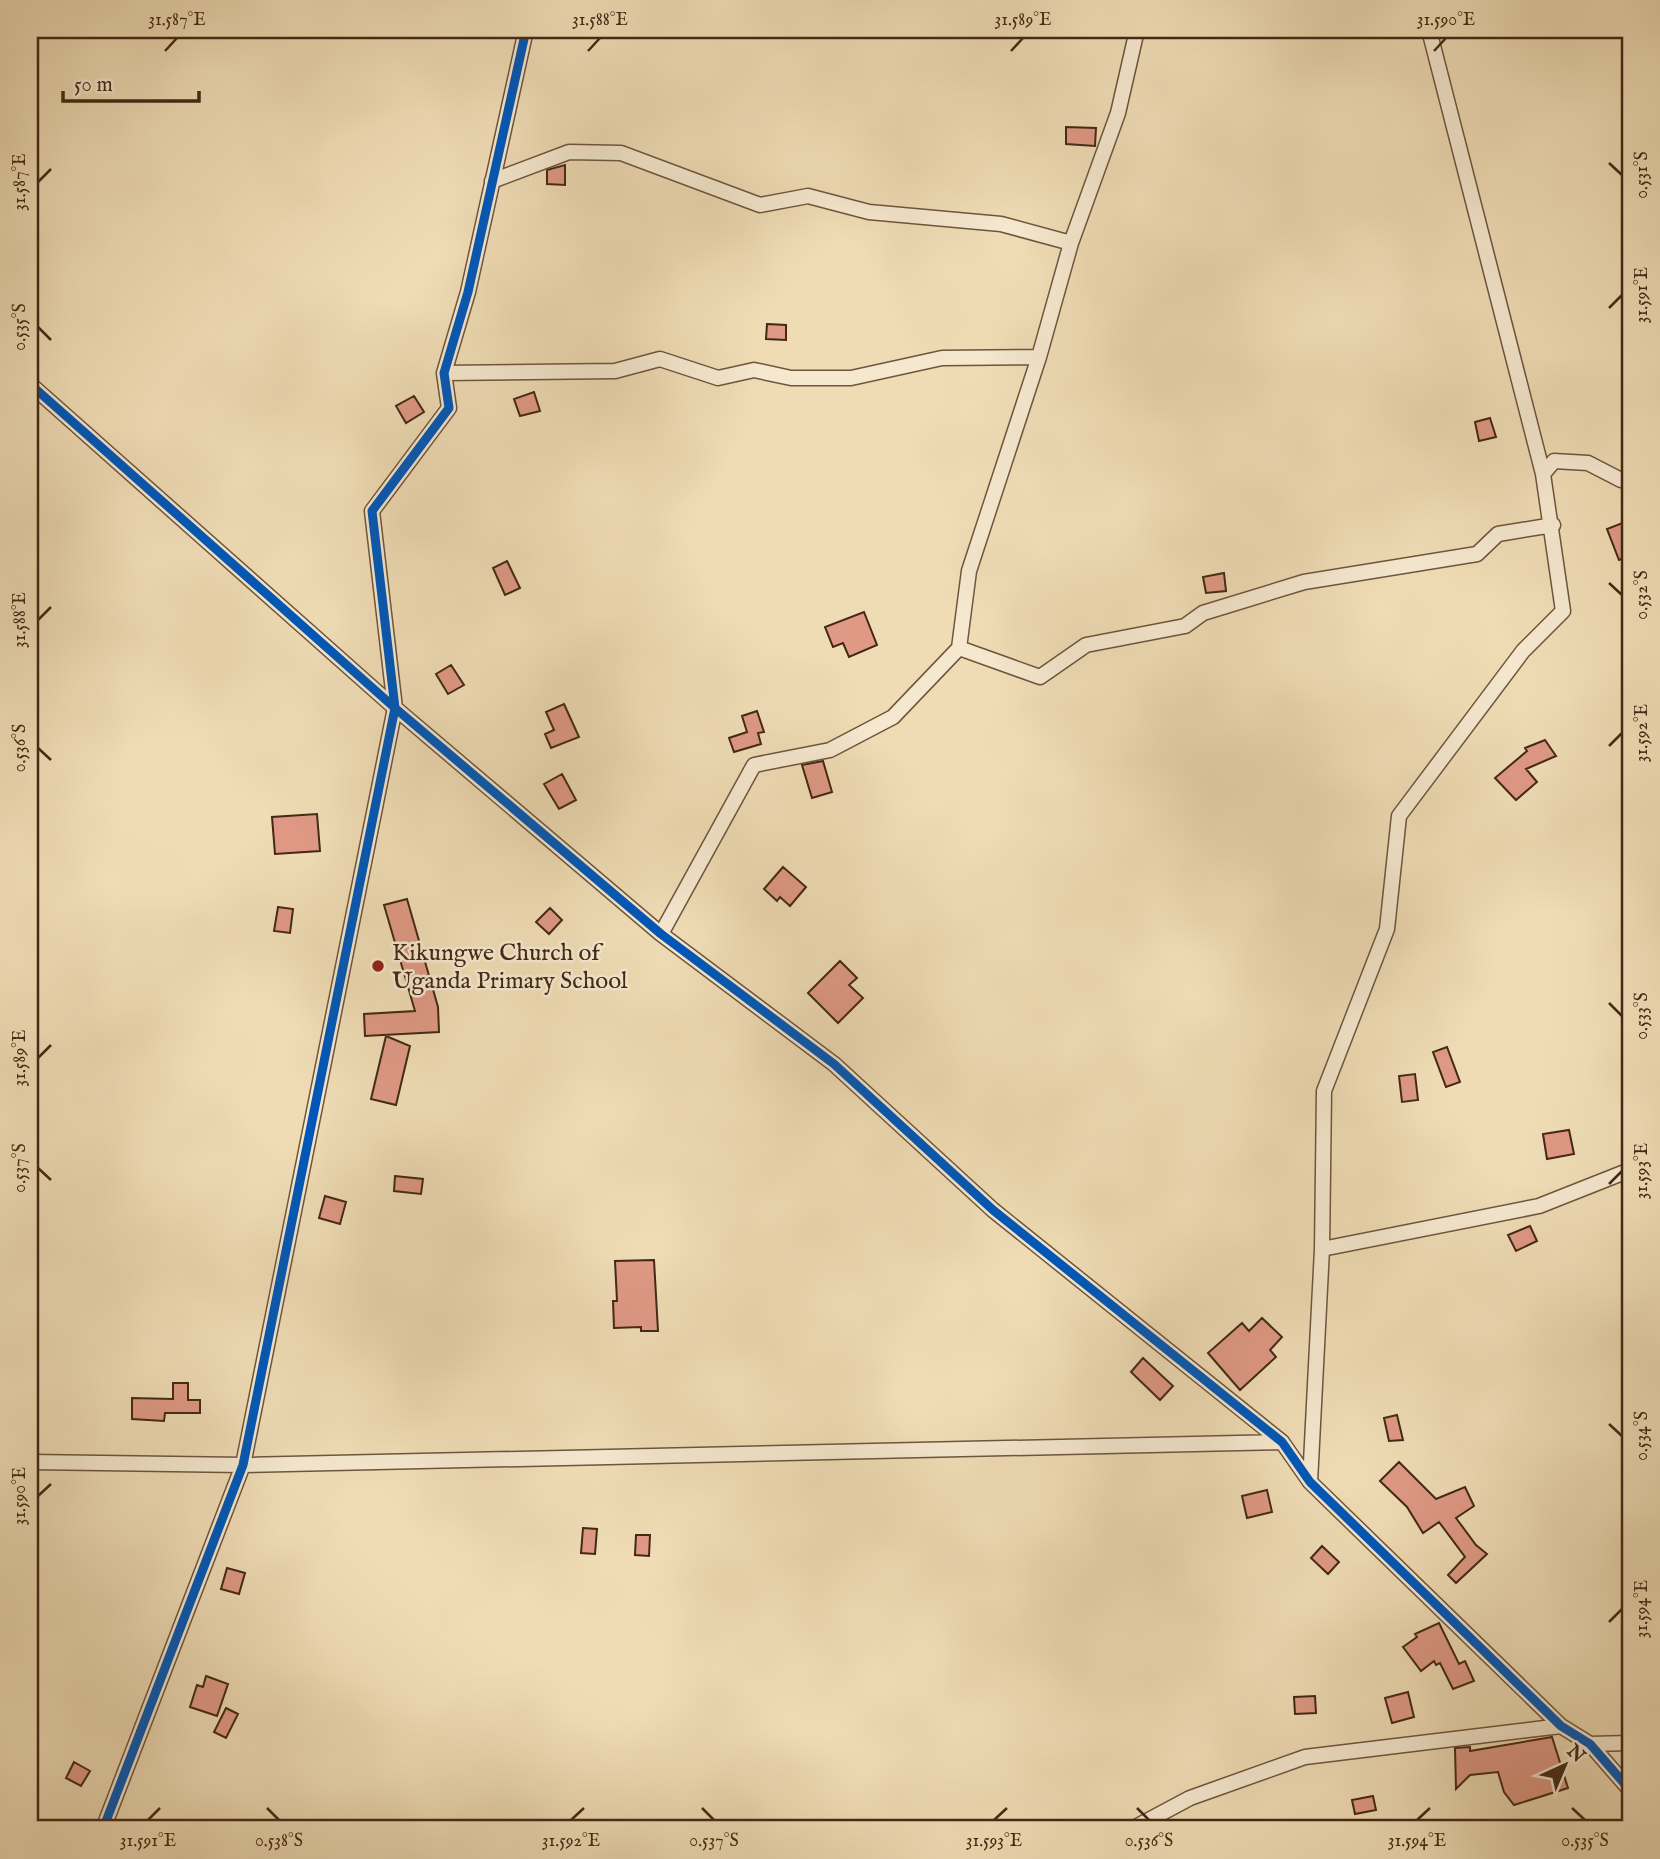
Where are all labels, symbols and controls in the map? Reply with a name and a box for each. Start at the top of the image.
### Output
text: 31.587°E [148,9,206,32]
text: 31.588°E [572,9,628,32]
text: 31.589°E [995,9,1051,32]
text: 31.590°E [1417,9,1475,32]
scale bar [63,60,200,104]
text: 50 m [74,72,113,99]
text: 0.531°S [1631,151,1654,199]
text: 31.587°E [9,153,32,211]
text: 31.591°E [1631,267,1654,323]
text: 0.535°S [9,303,32,351]
text: 0.532°S [1631,570,1654,620]
text: 31.588°E [9,592,32,648]
text: 31.592°E [1631,704,1654,762]
text: 0.536°S [9,724,32,772]
place label: Kikungwe Church of Uganda Primary School [392,938,628,997]
marker: Kikungwe Church of Uganda Primary School [370,958,386,974]
text: 0.533°S [1631,992,1654,1040]
text: 31.589°E [9,1030,32,1086]
text: 0.537°S [9,1143,32,1193]
text: 31.593°E [1631,1143,1654,1199]
text: 0.534°S [1631,1411,1654,1461]
text: 31.590°E [9,1467,32,1525]
text: 31.594°E [1631,1580,1654,1638]
north arrow [1530,1730,1600,1800]
text: N [1560,1739,1590,1769]
text: 31.591°E [120,1830,176,1853]
text: 0.538°S [255,1830,303,1853]
text: 31.592°E [542,1830,600,1853]
text: 0.537°S [689,1830,739,1853]
text: 31.593°E [966,1830,1022,1853]
text: 0.536°S [1125,1830,1173,1853]
text: 31.594°E [1388,1830,1446,1853]
text: 0.535°S [1561,1830,1609,1853]

